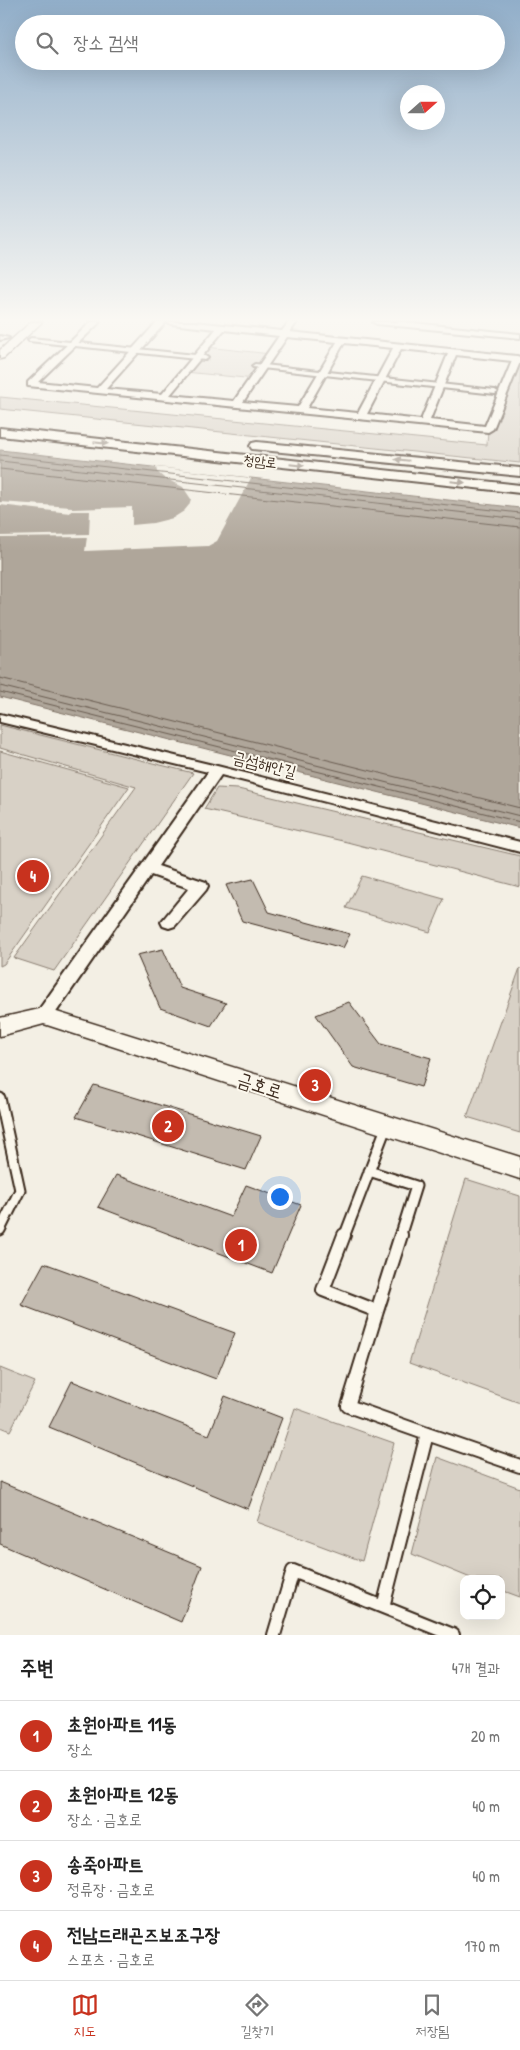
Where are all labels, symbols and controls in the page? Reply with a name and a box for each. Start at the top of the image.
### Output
search box [15,15,505,70]
icon: search [33,29,61,57]
text: 장소 검색 [73,29,139,55]
north arrow [400,85,445,130]
one-way arrow [93,439,109,447]
street label: 청암로 [242,449,278,472]
one-way arrow [394,456,410,464]
one-way arrow [289,461,305,469]
one-way arrow [451,479,467,487]
street label: 금섬해안길 [231,746,299,782]
pin: 4 [17,857,49,895]
street label: 금호로 [234,1066,286,1104]
pin: 3 [299,1066,331,1104]
pin: 2 [152,1107,184,1145]
your location [267,1184,293,1210]
pin: 1 [225,1226,257,1264]
map controls [460,1575,505,1620]
button: locate [460,1575,505,1620]
text: 주변 [20,1653,54,1682]
text: 4개 결과 [452,1657,500,1679]
text: 초원아파트 11동 [67,1711,177,1737]
text: 1 [33,1725,39,1747]
text: 20 m [471,1725,500,1747]
text: 장소 [67,1738,93,1760]
text: 초원아파트 12동 [67,1781,179,1807]
text: 2 [32,1795,40,1817]
text: 40 m [472,1795,500,1817]
text: 장소 · 금호로 [67,1808,142,1830]
text: 송죽아파트 [67,1851,143,1877]
text: 3 [32,1865,40,1887]
text: 40 m [472,1865,500,1887]
text: 정류장 · 금호로 [67,1878,155,1900]
text: 전남드래곤즈보조구장 [67,1921,220,1947]
text: 4 [33,1935,39,1957]
text: 170 m [465,1935,500,1957]
text: 스포츠 · 금호로 [67,1948,155,1970]
tab: 지도 [71,1991,99,2041]
tab: 길찾기 [240,1991,274,2041]
tab: 저장됨 [415,1991,449,2041]

